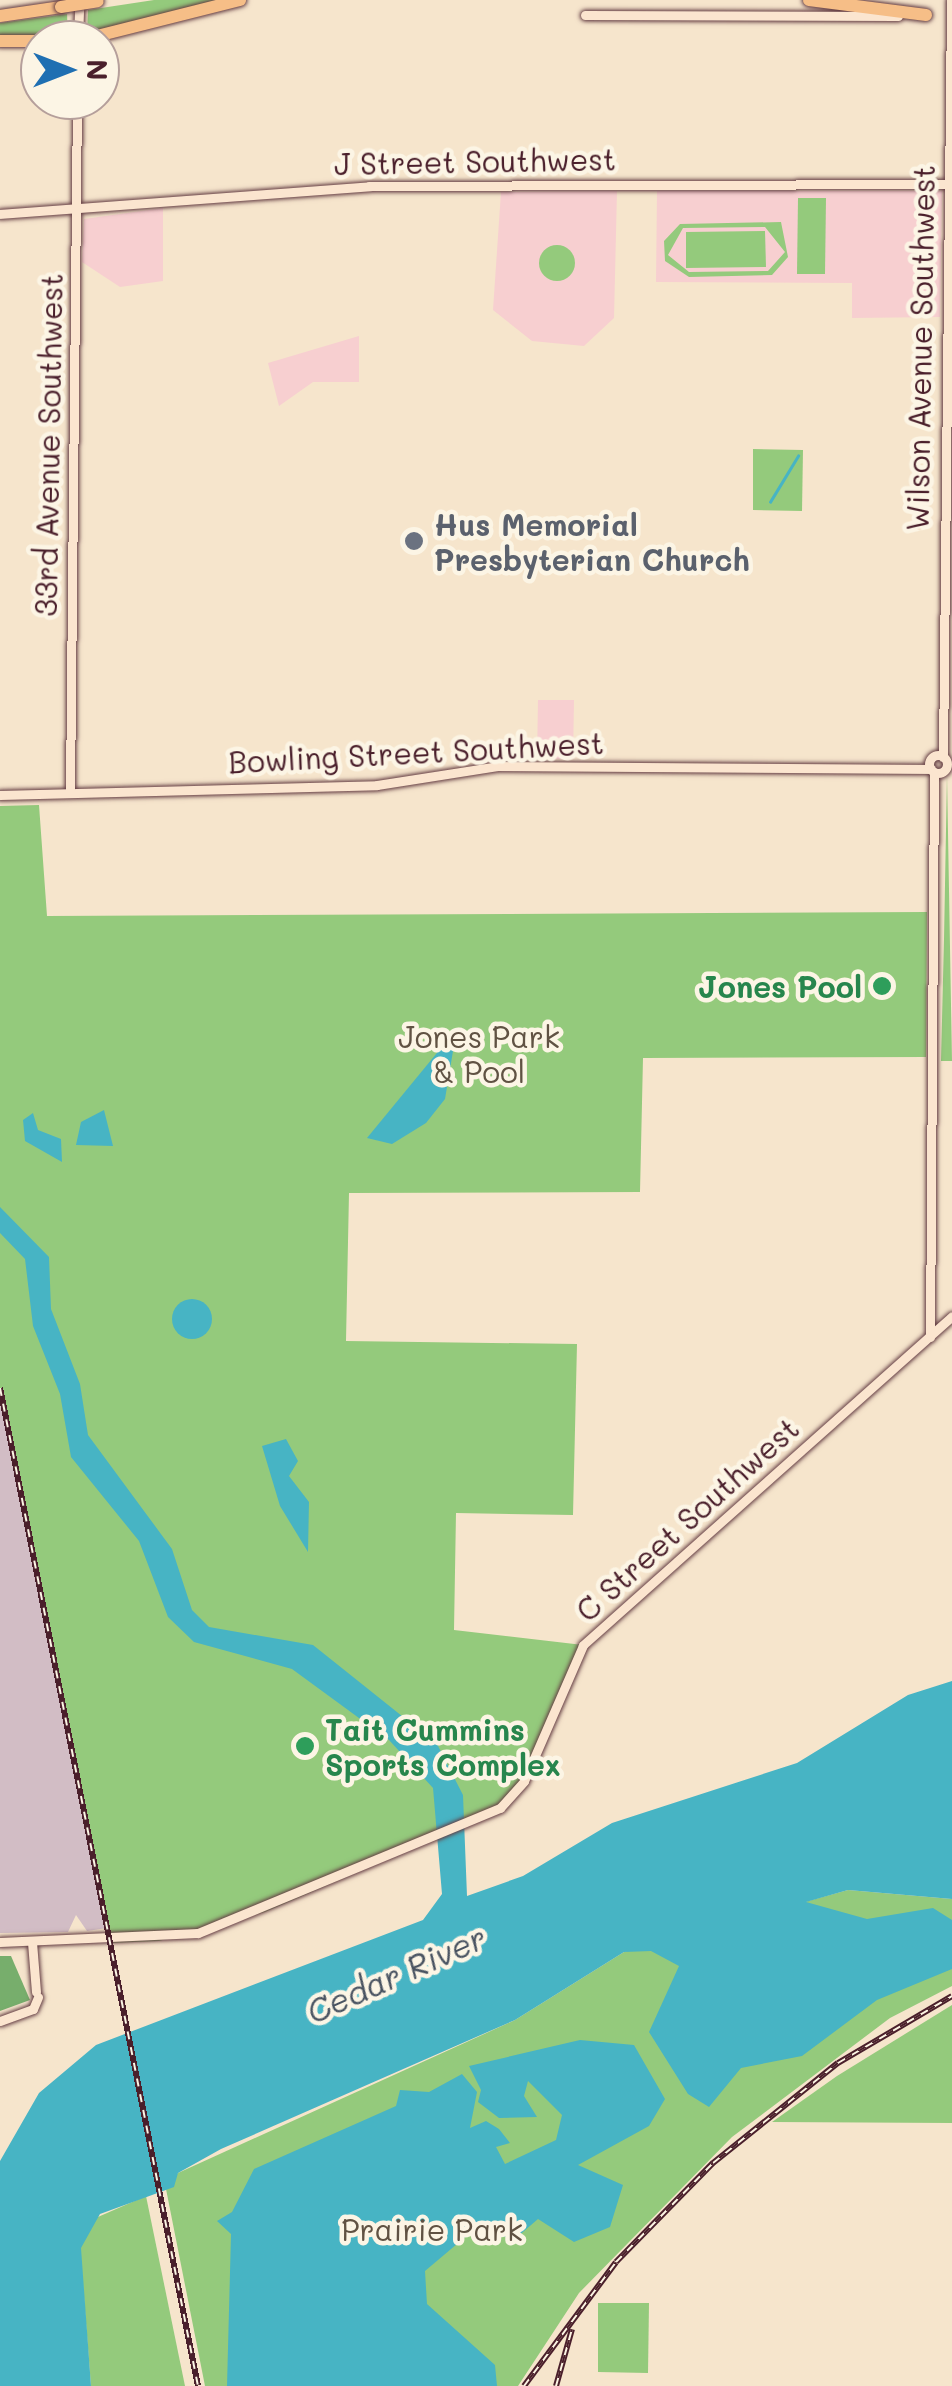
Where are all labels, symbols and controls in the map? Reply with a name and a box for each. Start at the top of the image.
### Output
north arrow [20,20,120,120]
text: N [80,59,116,81]
street label: J Street Southwest [334,141,616,181]
street label: Wilson Avenue Southwest [899,165,941,531]
street label: 33rd Avenue Southwest [27,273,69,617]
place label: Hus Memorial Presbyterian Church [434,506,750,576]
marker: Hus Memorial Presbyterian Church [403,530,425,552]
street label: Bowling Street Southwest [227,724,605,780]
place label: Jones Pool [698,968,862,1004]
marker: Jones Pool [871,975,893,997]
park label: Jones Park & Pool [398,1018,560,1088]
street label: C Street Southwest [568,1410,806,1628]
place label: Tait Cummins Sports Complex [325,1711,561,1782]
marker: Tait Cummins Sports Complex [294,1735,316,1757]
water label: Cedar River [300,1917,492,2031]
park label: Prairie Park [341,2211,523,2247]

